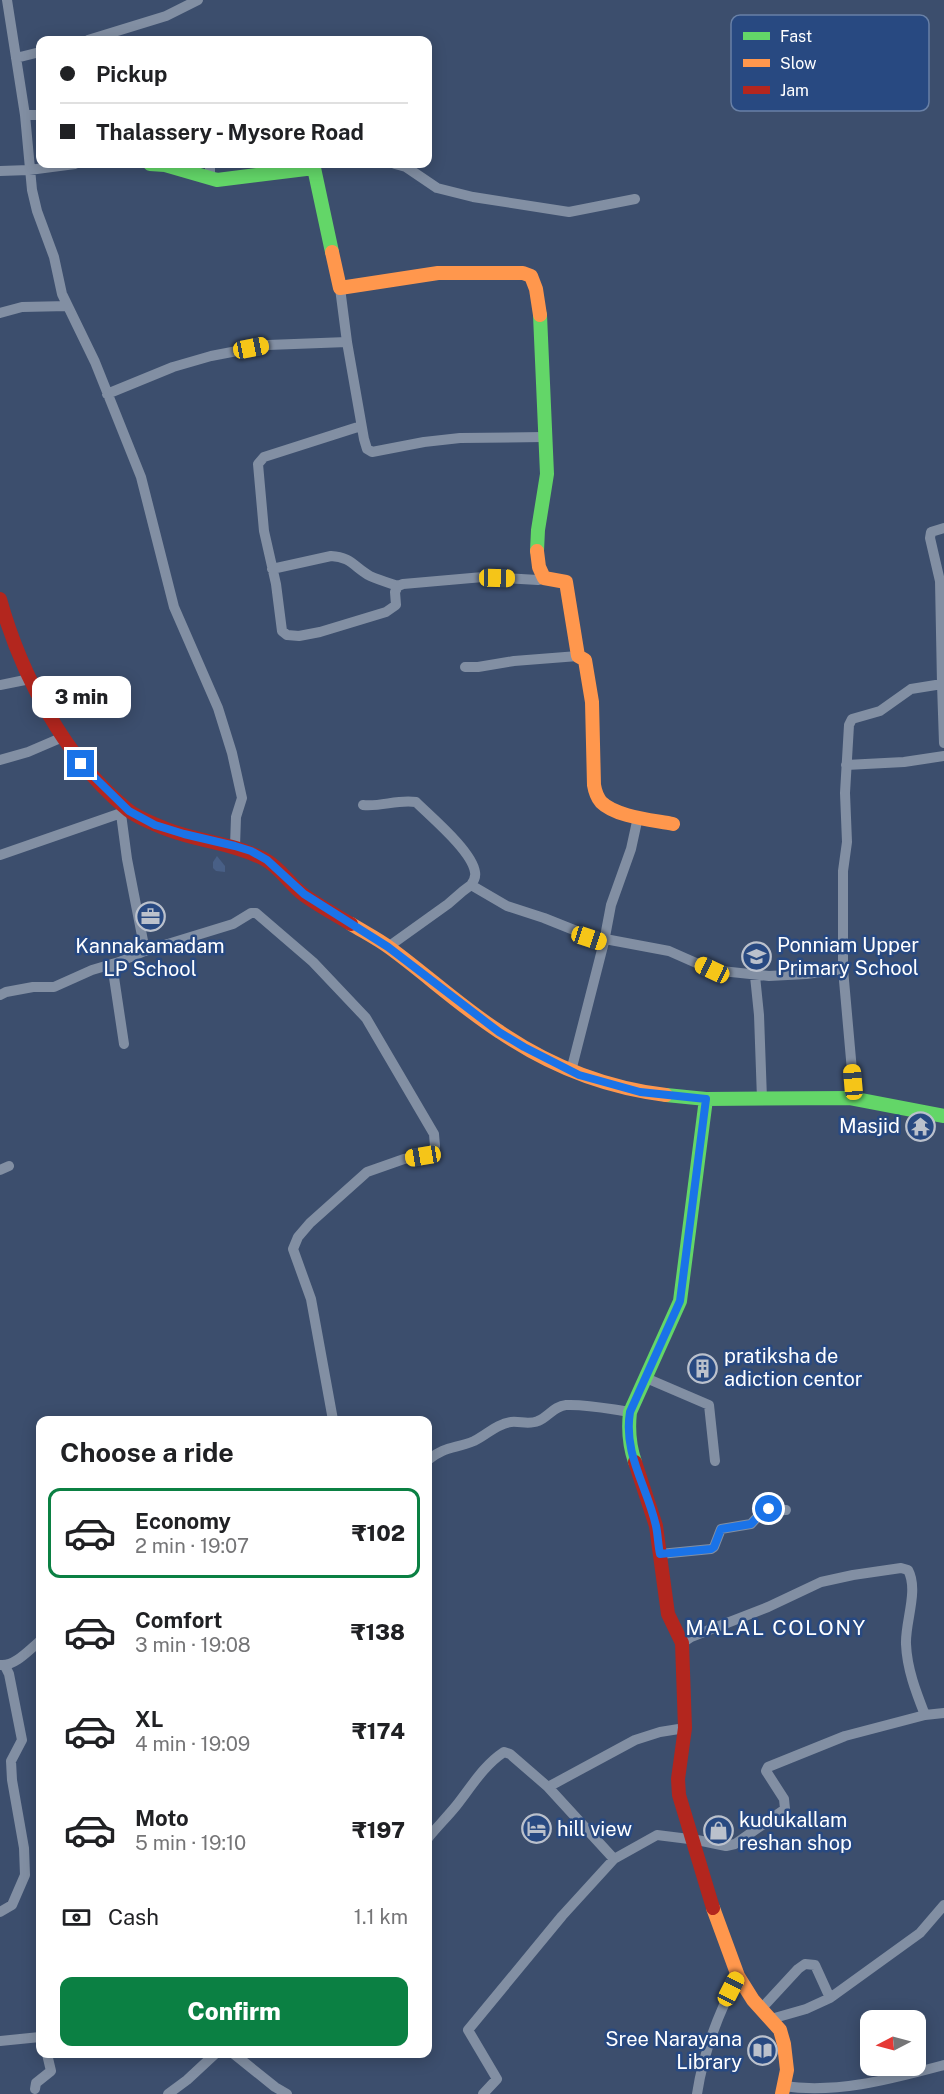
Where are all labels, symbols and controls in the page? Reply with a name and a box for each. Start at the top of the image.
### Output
legend [731,15,929,111]
text: Fast [780,27,812,46]
text: Slow [780,54,817,73]
text: Pickup [96,61,167,87]
text: Jam [780,81,809,100]
text: Thalassery - Mysore Road [96,119,364,145]
car [232,336,270,360]
car [479,569,515,587]
callout: 3 min [32,677,130,719]
text: 3 min [55,685,108,709]
route end [67,750,94,777]
office icon: Kannakamadam LP School [134,900,166,932]
car [569,924,609,952]
place label: Ponniam Upper Primary School [777,933,919,980]
place label: Kannakamadam LP School [75,934,225,981]
school or university icon: Ponniam Upper Primary School [740,940,772,972]
car [692,954,732,986]
car [842,1063,864,1101]
temple icon: Masjid [905,1110,937,1142]
place label: Masjid [839,1114,900,1138]
car [404,1144,442,1168]
place label: pratiksha de adiction centor [724,1344,863,1391]
building icon: pratiksha de adiction centor [687,1352,719,1384]
text: Choose a ride [60,1436,234,1468]
route start [755,1495,782,1522]
icon: car [63,1506,117,1560]
text: Economy [135,1508,231,1534]
text: ₹102 [352,1520,405,1546]
text: 2 min · 19:07 [135,1534,249,1558]
icon: car [63,1605,117,1659]
text: Comfort [135,1607,222,1633]
district label: MALAL COLONY [685,1615,867,1640]
text: ₹138 [351,1619,405,1645]
text: 3 min · 19:08 [135,1633,251,1657]
icon: car [63,1704,117,1758]
text: XL [135,1706,163,1732]
text: ₹174 [352,1718,405,1744]
text: 4 min · 19:09 [135,1732,250,1756]
icon: car [63,1803,117,1857]
text: Moto [135,1805,189,1831]
place label: kudukallam reshan shop [739,1808,852,1855]
hotel icon: hill view [520,1813,552,1845]
shop icon: kudukallam reshan shop [702,1815,734,1847]
text: ₹197 [352,1817,405,1843]
place label: hill view [557,1817,632,1841]
text: 5 min · 19:10 [135,1831,246,1855]
icon: cash [60,1901,93,1934]
text: Cash [108,1904,159,1930]
text: 1.1 km [354,1905,408,1929]
car [715,1969,747,2009]
button: Confirm [60,1977,408,2046]
north arrow [860,2010,926,2076]
map controls [860,2010,926,2076]
place label: Sree Narayana Library [605,2027,742,2074]
library icon: Sree Narayana Library [747,2035,779,2067]

